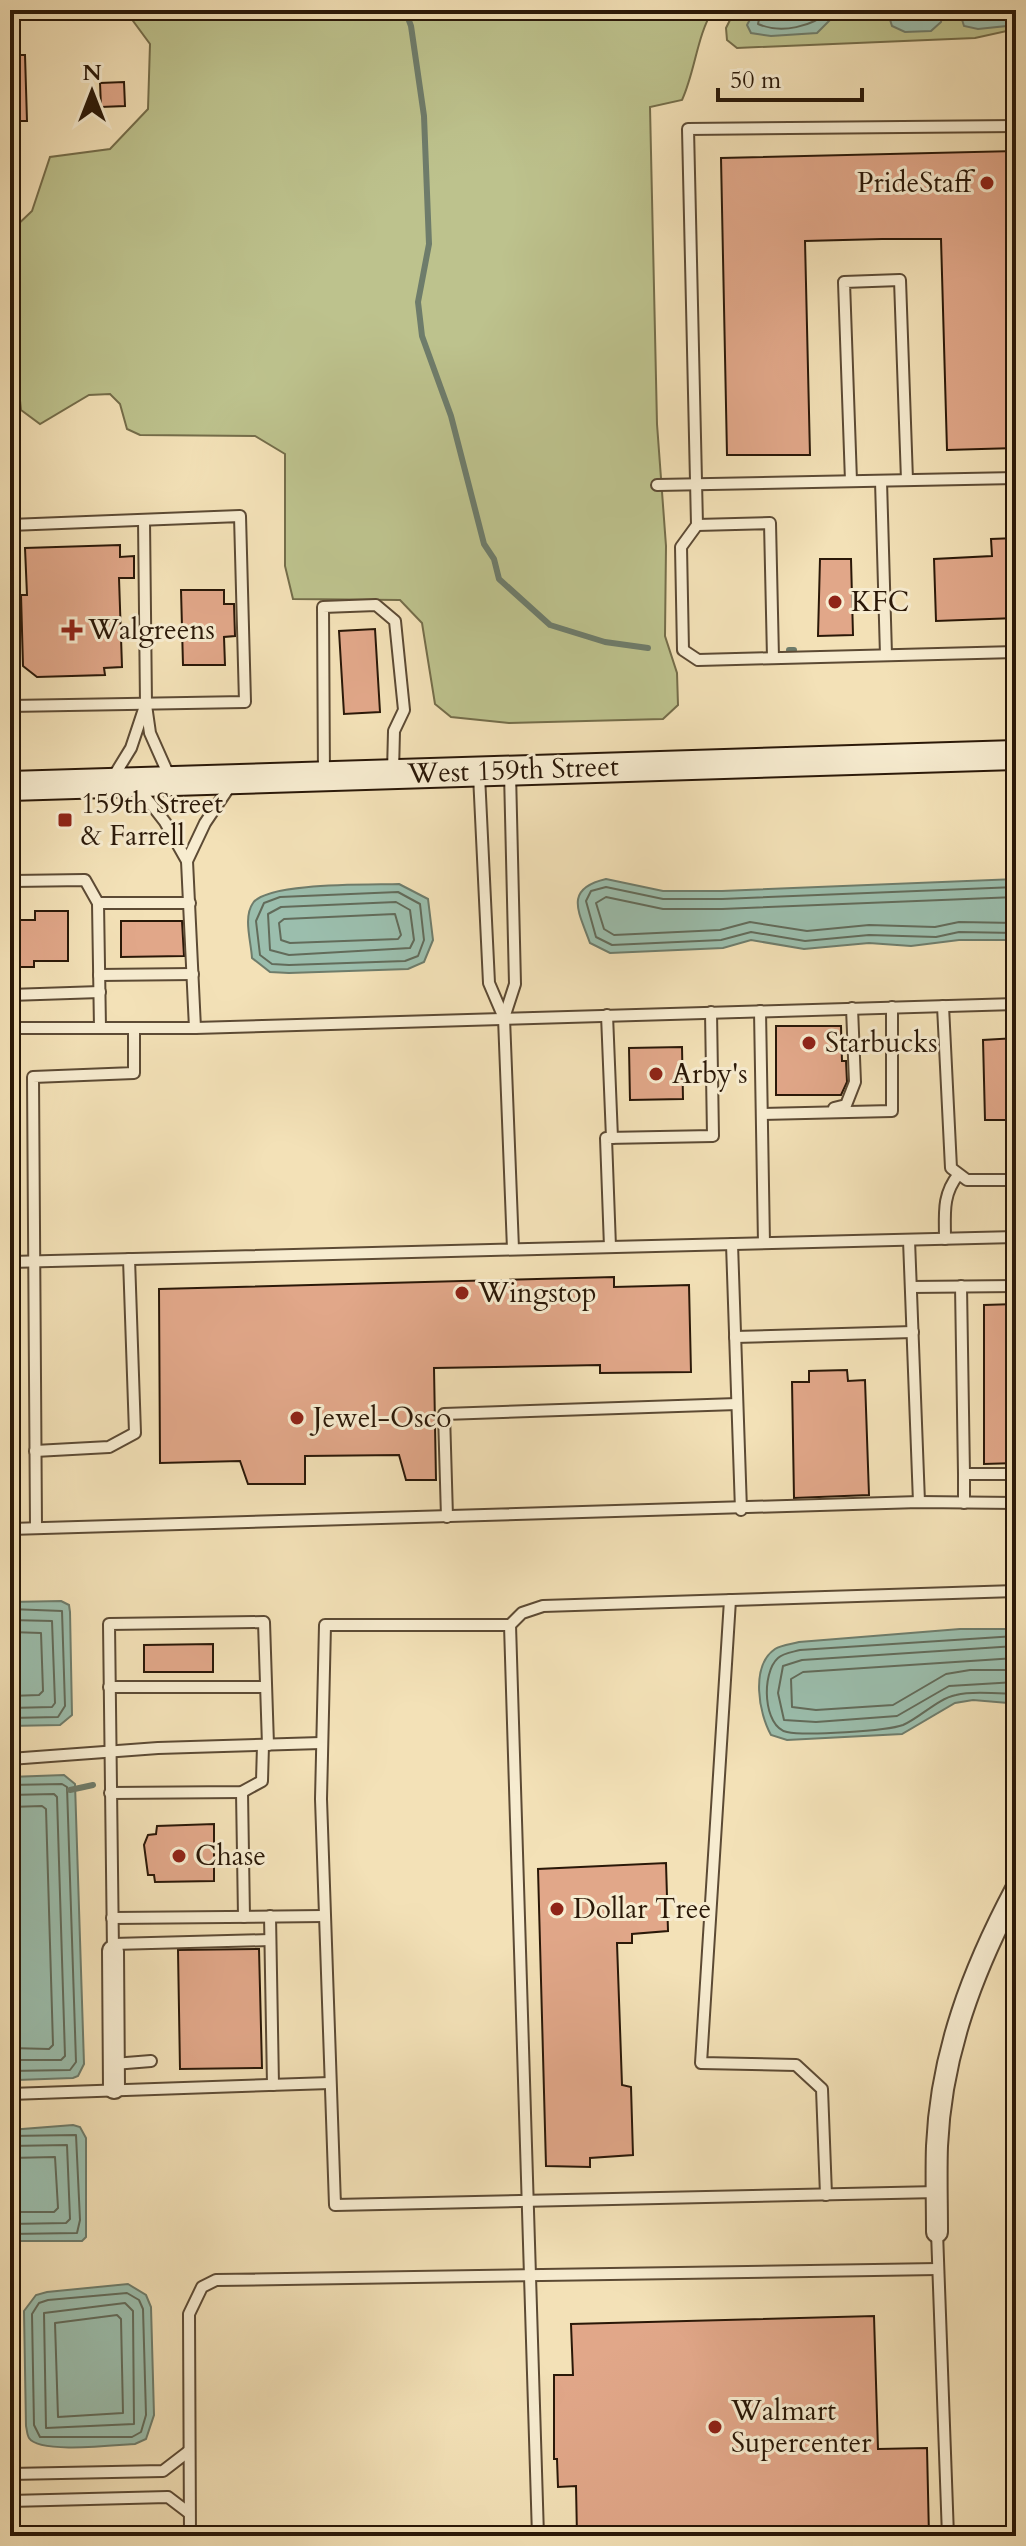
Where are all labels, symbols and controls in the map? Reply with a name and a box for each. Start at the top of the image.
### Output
north arrow [52,52,132,132]
scale bar [718,52,862,102]
text: N [82,58,102,88]
text: 50 m [730,64,782,97]
place label: PrideStaff [857,164,975,202]
marker: PrideStaff [978,174,996,192]
place label: KFC [851,583,909,621]
marker: KFC [826,593,844,611]
place label: Walgreens [87,611,215,649]
marker: Walgreens [63,621,81,639]
street label: West 159th Street [406,747,619,793]
place label: 159th Street & Farrell [81,785,223,855]
marker: 159th Street & Farrell [56,811,74,829]
place label: Starbucks [825,1024,938,1062]
marker: Starbucks [800,1034,818,1052]
place label: Arby's [672,1055,748,1093]
marker: Arby's [647,1065,665,1083]
place label: Wingstop [477,1274,597,1312]
marker: Wingstop [453,1284,471,1302]
place label: Jewel-Osco [309,1399,451,1437]
marker: Jewel-Osco [288,1409,306,1427]
place label: Chase [195,1837,266,1875]
marker: Chase [170,1847,188,1865]
place label: Dollar Tree [573,1890,711,1928]
marker: Dollar Tree [548,1900,566,1918]
place label: Walmart Supercenter [730,2392,872,2462]
marker: Walmart Supercenter [706,2418,724,2436]

